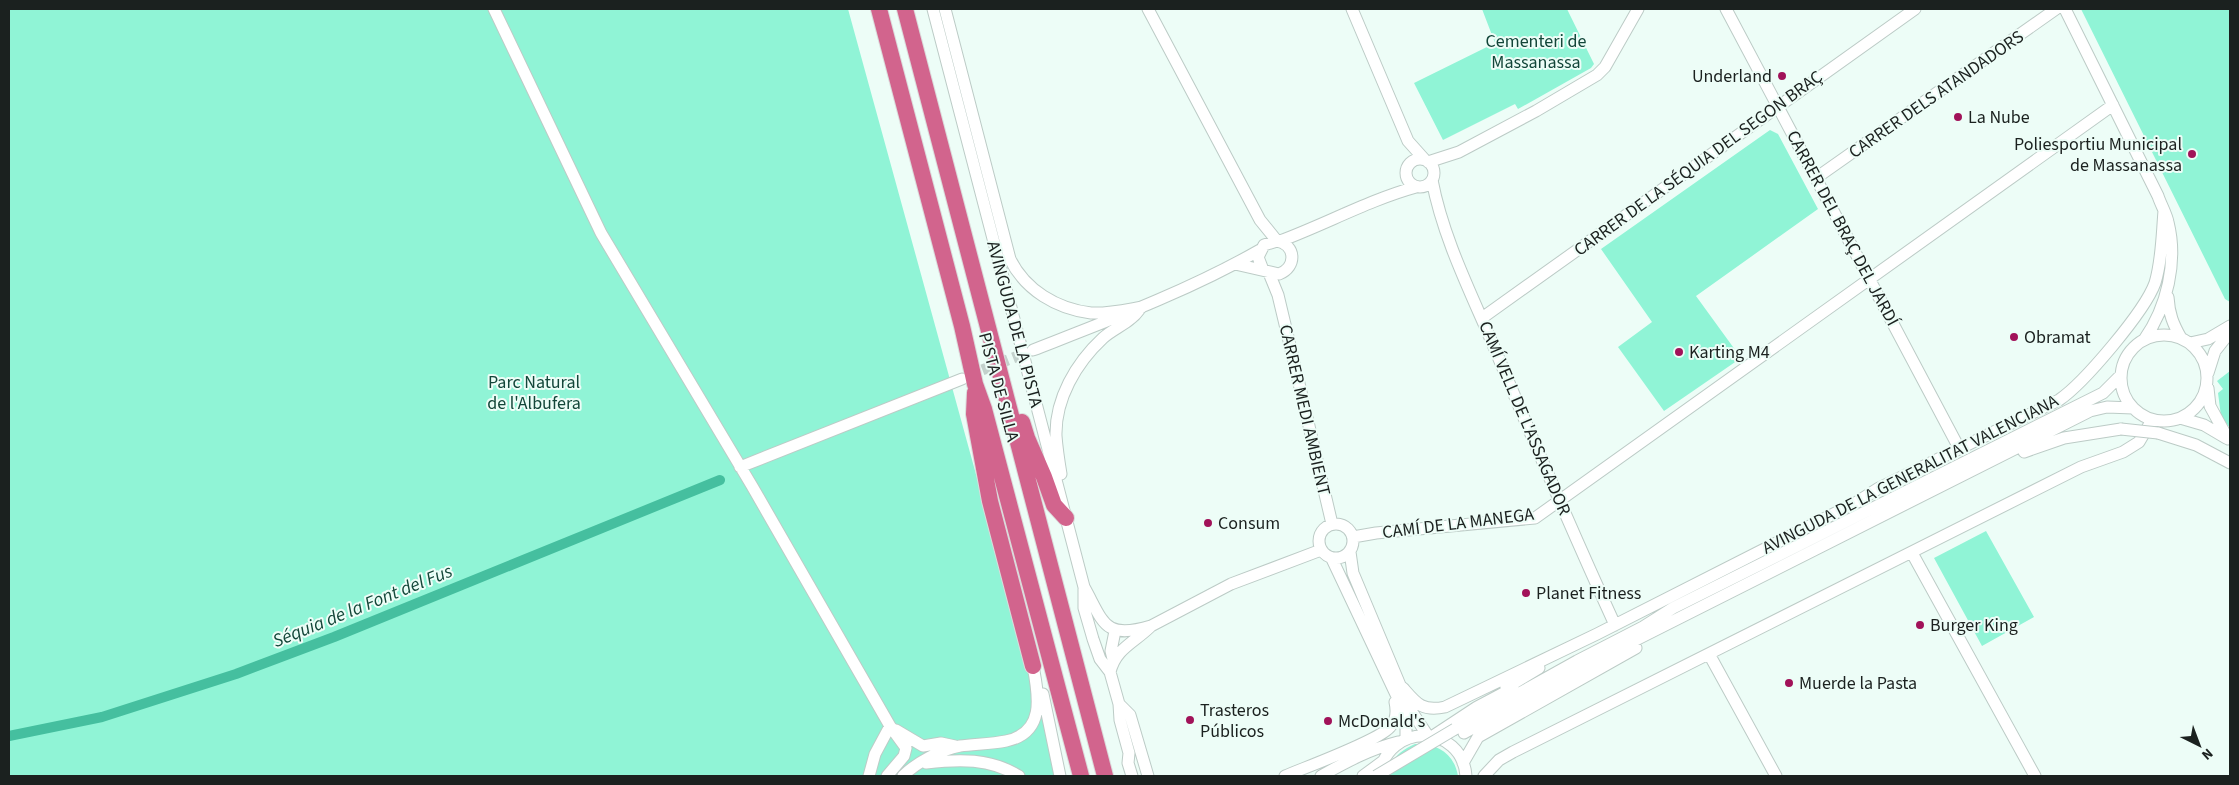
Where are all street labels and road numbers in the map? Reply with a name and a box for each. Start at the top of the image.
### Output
street label: CARRER DELS ATANDADORS [1844,24,2029,164]
street label: CARRER DE LA SÉQUIA DEL SEGON BRAÇ [1569,65,1828,262]
street label: CARRER DEL BRAÇ DEL JARDÍ [1780,126,1905,332]
street label: AVINGUDA DE LA PISTA [980,238,1049,410]
street label: CAMÍ VELL DE L'ASSAGADOR [1472,317,1577,519]
street label: CARRER MEDI AMBIENT [1273,322,1336,498]
street label: PISTA DE SILLA [972,330,1025,445]
street label: AVINGUDA DE LA GENERALITAT VALENCIANA [1758,388,2063,560]
street label: CAMÍ DE LA MANEGA [1381,502,1536,545]

